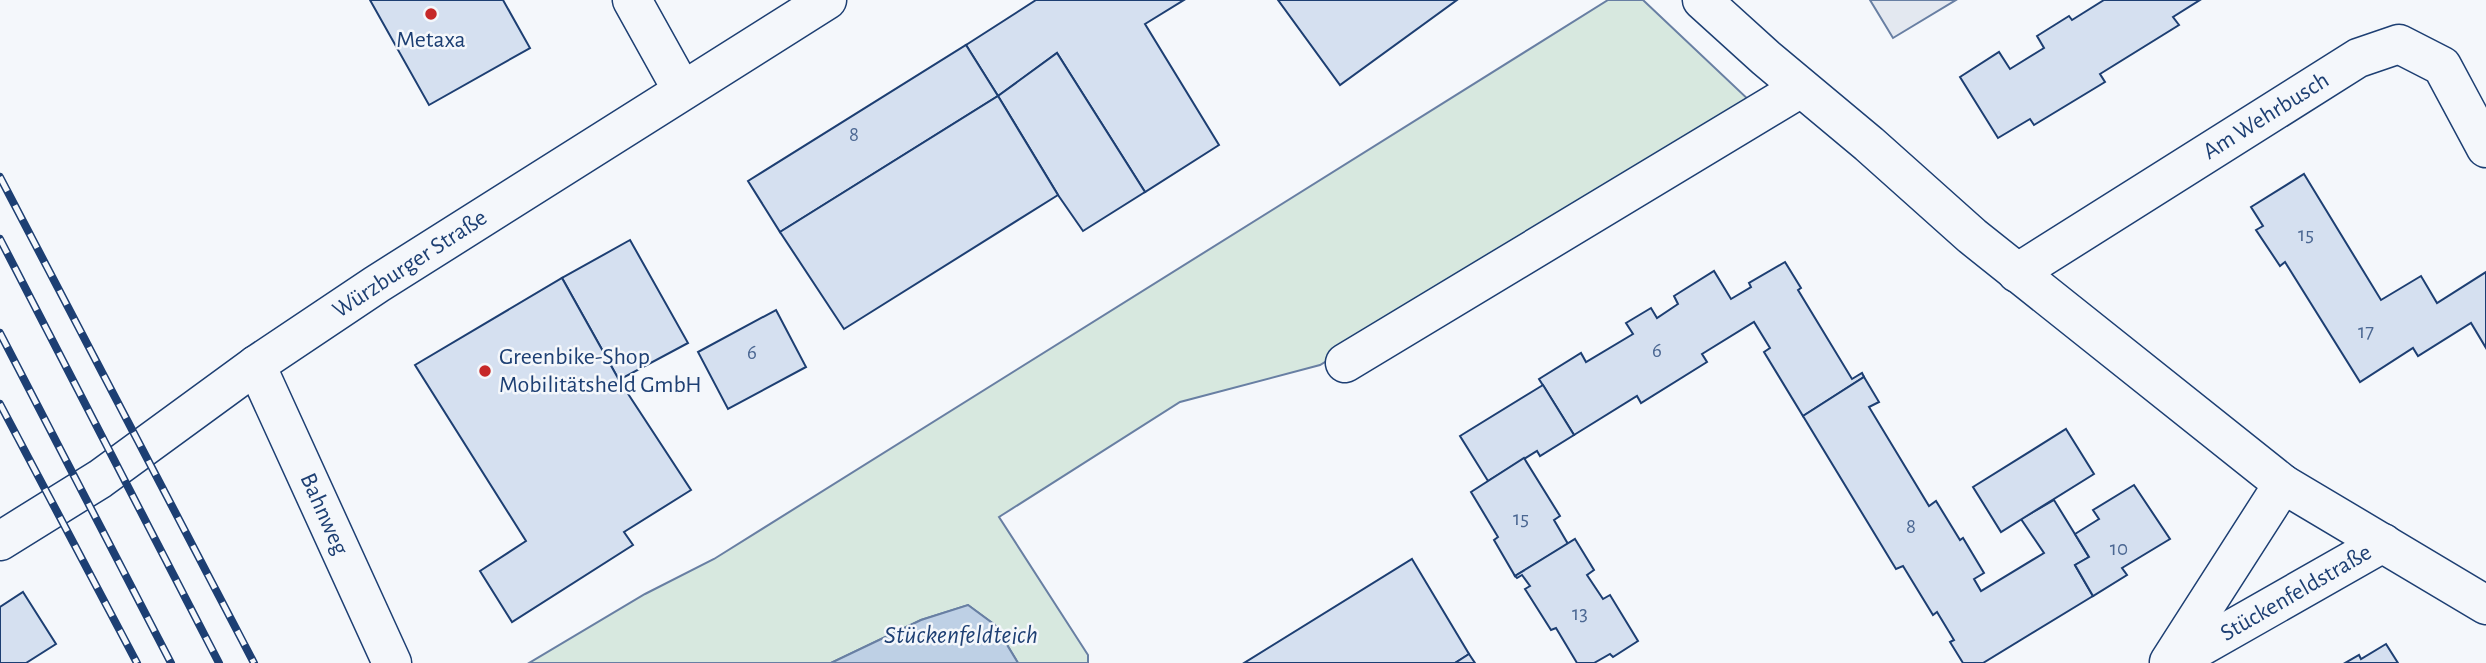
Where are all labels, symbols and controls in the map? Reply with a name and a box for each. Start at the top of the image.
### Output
marker: Metaxa [423,6,439,22]
place label: Metaxa [396,28,466,52]
street label: Am Wehrbusch [2199,68,2333,164]
house number: 8 [849,124,859,145]
street label: Würzburger Straße [329,205,491,323]
house number: 15 [2298,224,2314,245]
house number: 17 [2358,321,2374,342]
house number: 6 [1652,340,1662,361]
house number: 6 [747,342,757,363]
place label: Greenbike-Shop Mobilitätsheld GmbH [499,345,702,397]
marker: Greenbike-Shop Mobilitätsheld GmbH [477,363,493,379]
street label: Bahnweg [295,470,353,559]
house number: 15 [1513,508,1529,529]
house number: 8 [1906,516,1916,537]
house number: 10 [2110,538,2128,559]
street label: Stückenfeldstraße [2216,540,2376,646]
house number: 13 [1572,603,1588,624]
water label: Stückenfeldteich [884,622,1038,648]

